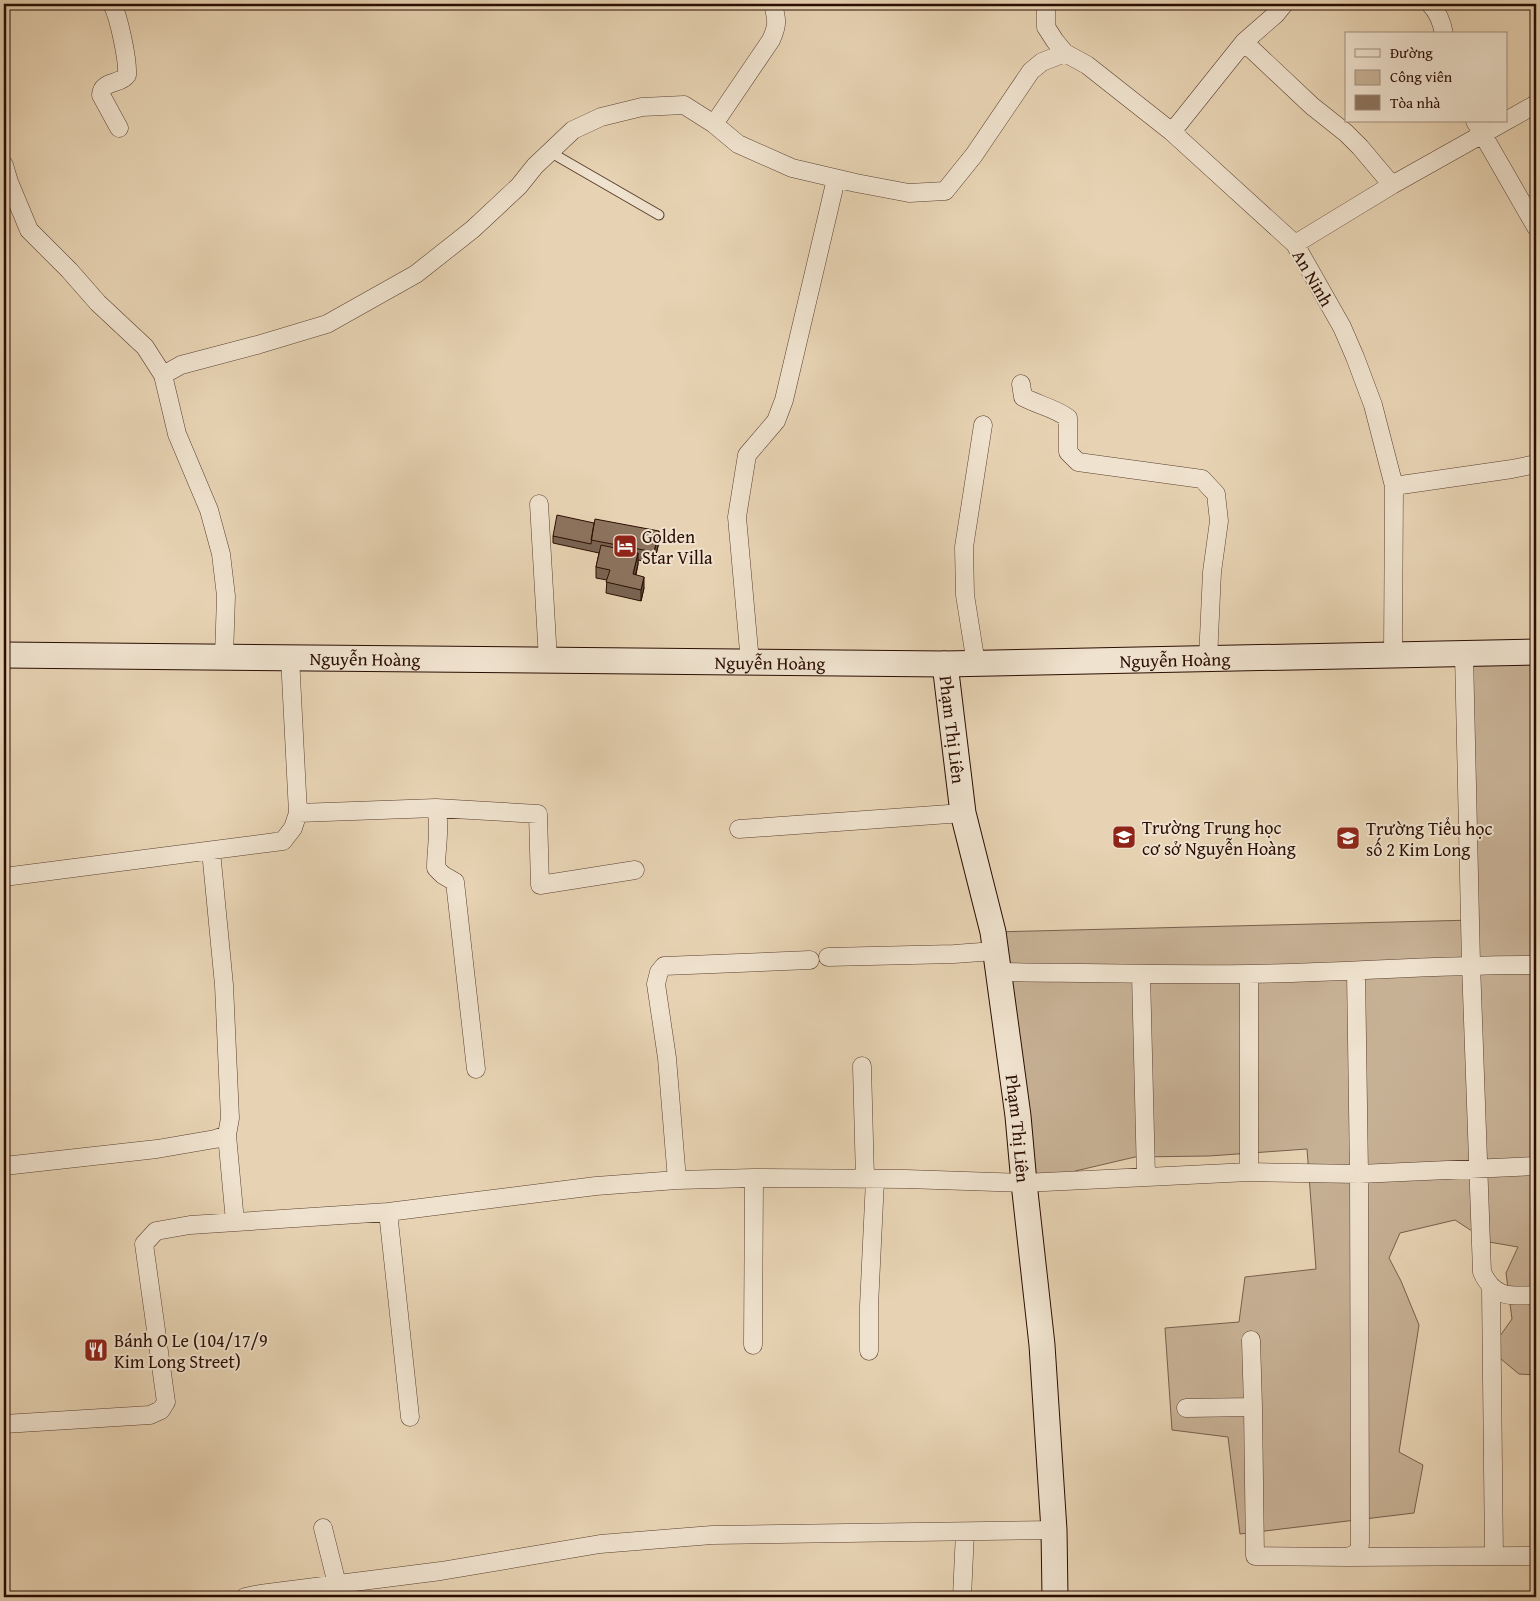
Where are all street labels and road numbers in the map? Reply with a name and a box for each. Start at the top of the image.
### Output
street label: An Ninh [1286,244,1340,312]
street label: Nguyễn Hoàng [309,644,421,672]
street label: Nguyễn Hoàng [1119,645,1231,674]
street label: Nguyễn Hoàng [714,648,825,676]
street label: Phạm Thị Liên [933,674,973,785]
street label: Phạm Thị Liên [999,1073,1037,1184]

